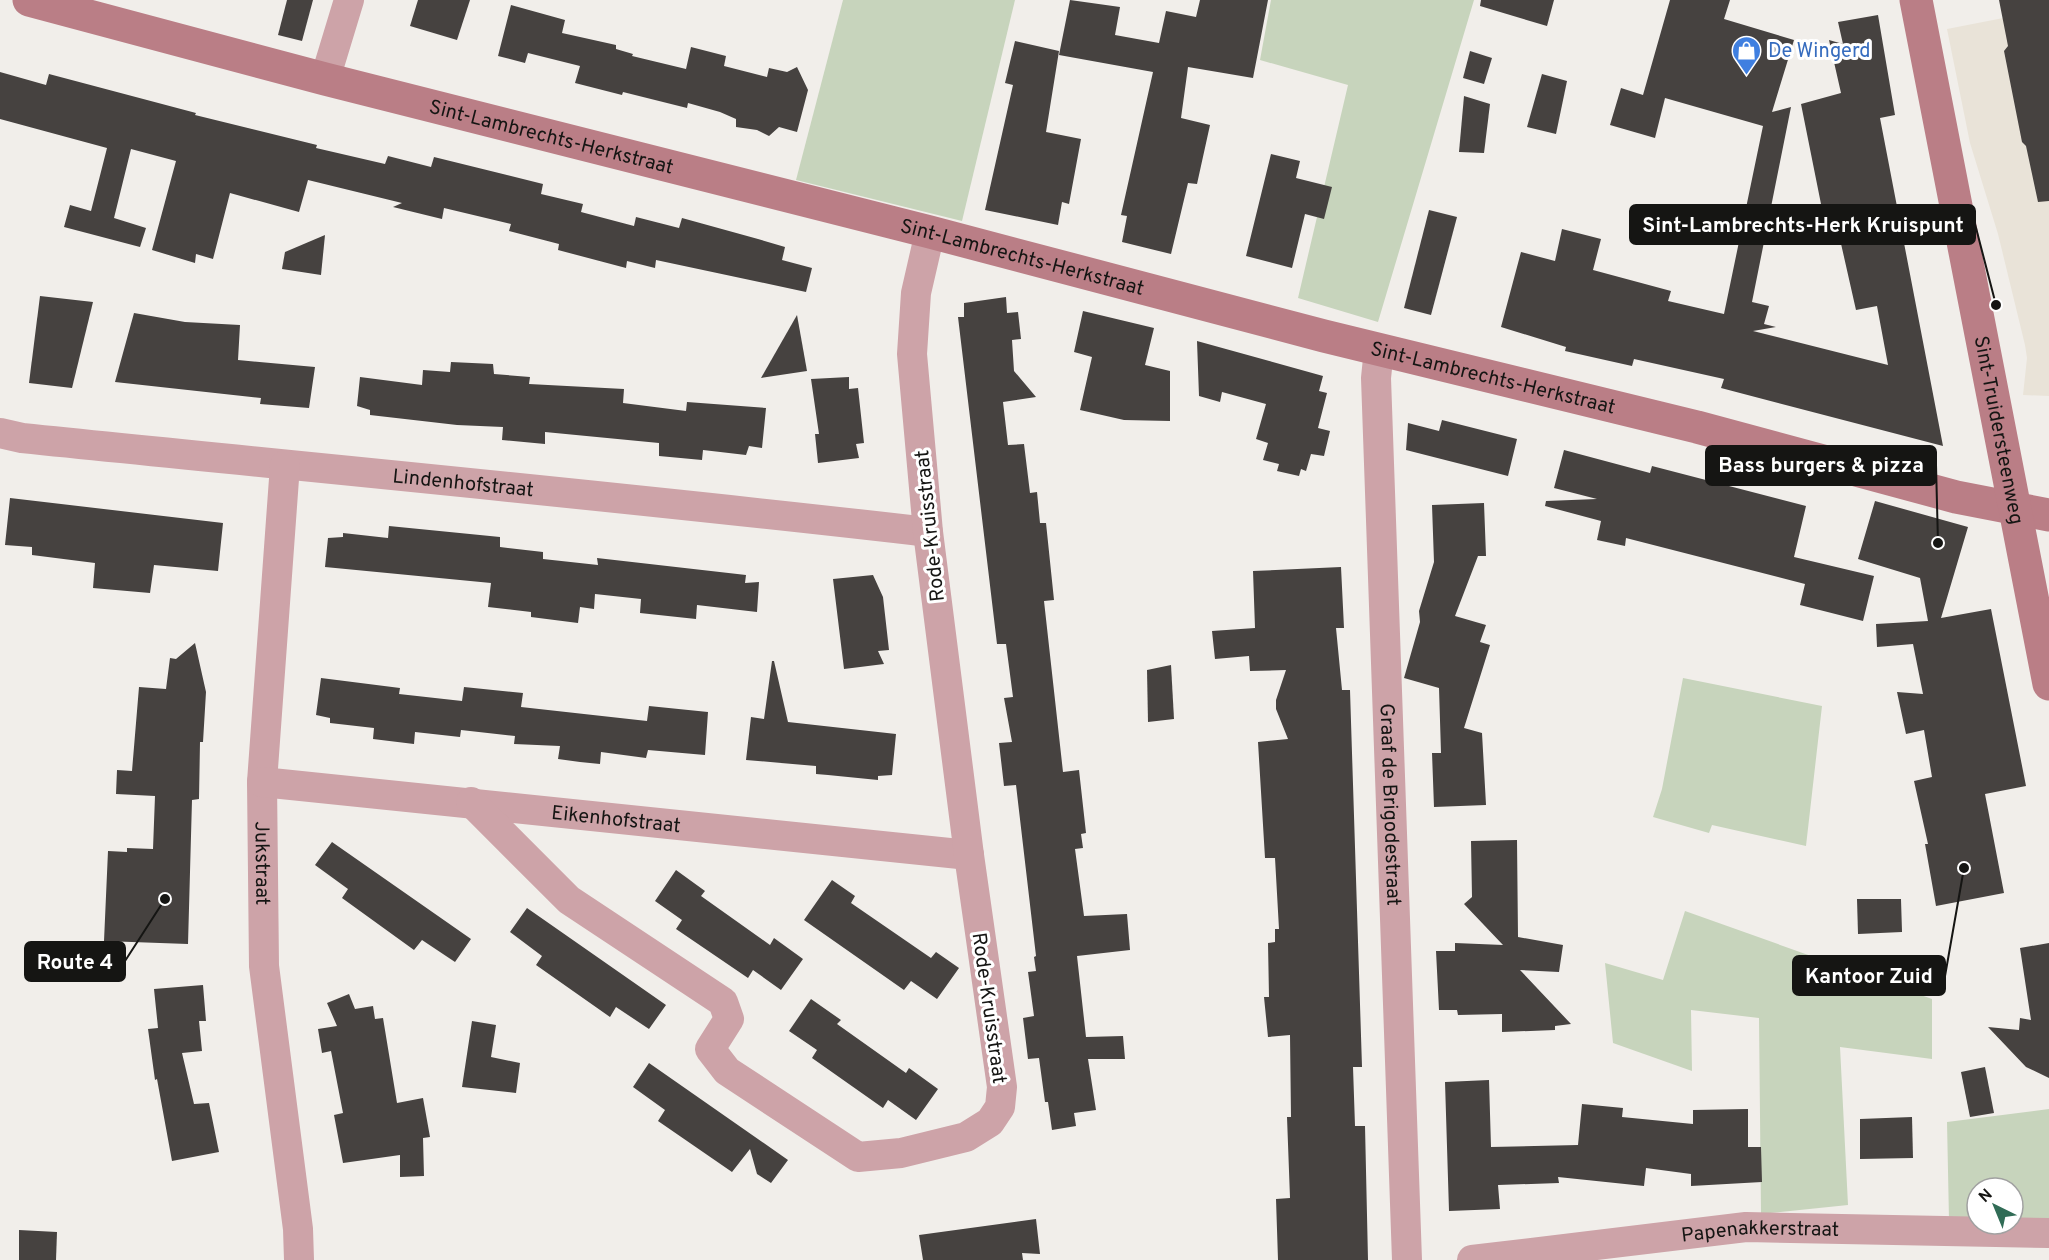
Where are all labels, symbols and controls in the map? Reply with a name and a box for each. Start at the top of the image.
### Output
shop icon: De Wingerd [1731,34,1763,76]
place label: De Wingerd [1768,39,1871,65]
street label: Sint-Lambrechts-Herkstraat [426,95,676,182]
callout: Sint-Lambrechts-Herk Kruispunt [1630,205,1975,244]
text: Sint-Lambrechts-Herk Kruispunt [1642,213,1964,240]
street label: Sint-Lambrechts-Herkstraat [897,214,1147,303]
street label: Sint-Truidersteenweg [1967,334,2029,527]
street label: Sint-Lambrechts-Herkstraat [1368,337,1618,422]
callout: Bass burgers & pizza [1706,446,1936,485]
street label: Rode-Kruisstraat [910,449,952,603]
text: Bass burgers & pizza [1718,453,1924,480]
street label: Lindenhofstraat [391,464,535,504]
street label: Graaf de Brigodestraat [1372,703,1406,906]
street label: Eikenhofstraat [550,801,682,840]
street label: Jukstraat [247,821,274,905]
street label: Rode-Kruisstraat [965,931,1012,1086]
callout: Route 4 [25,942,125,981]
text: Route 4 [37,950,113,977]
callout: Kantoor Zuid [1793,956,1945,995]
text: Kantoor Zuid [1805,964,1933,991]
north arrow [1965,1176,2025,1236]
text: N [1975,1185,1997,1208]
street label: Papenakkerstraat [1680,1216,1839,1250]

